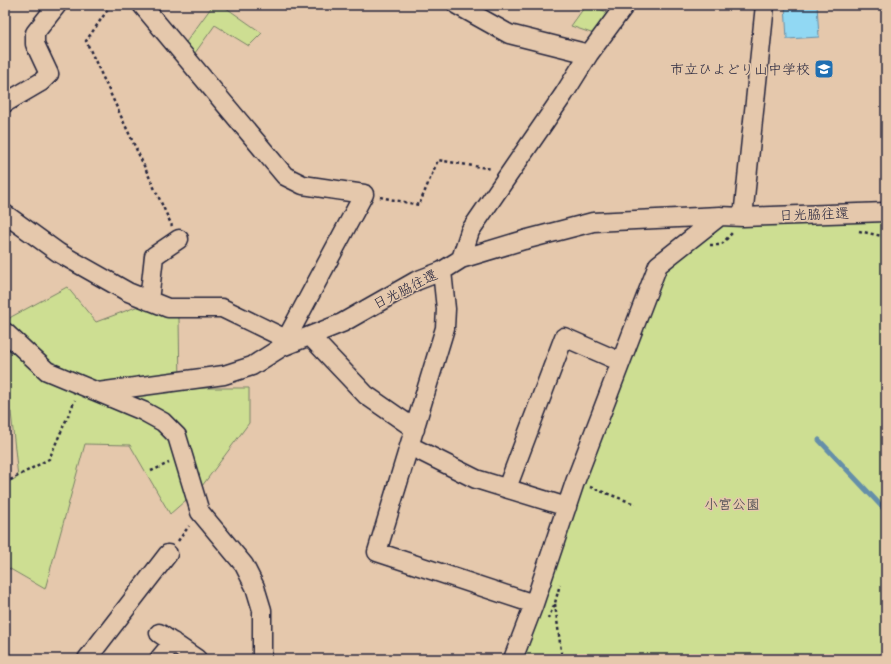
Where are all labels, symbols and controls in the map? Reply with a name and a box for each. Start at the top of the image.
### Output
place label: 市立ひよどり山中学校 [670,57,810,82]
school or university icon: 市立ひよどり山中学校 [813,58,835,80]
street label: 日光脇往還 [779,201,849,228]
street label: 日光脇往還 [368,262,442,316]
park label: 小宮公園 [704,492,760,517]

